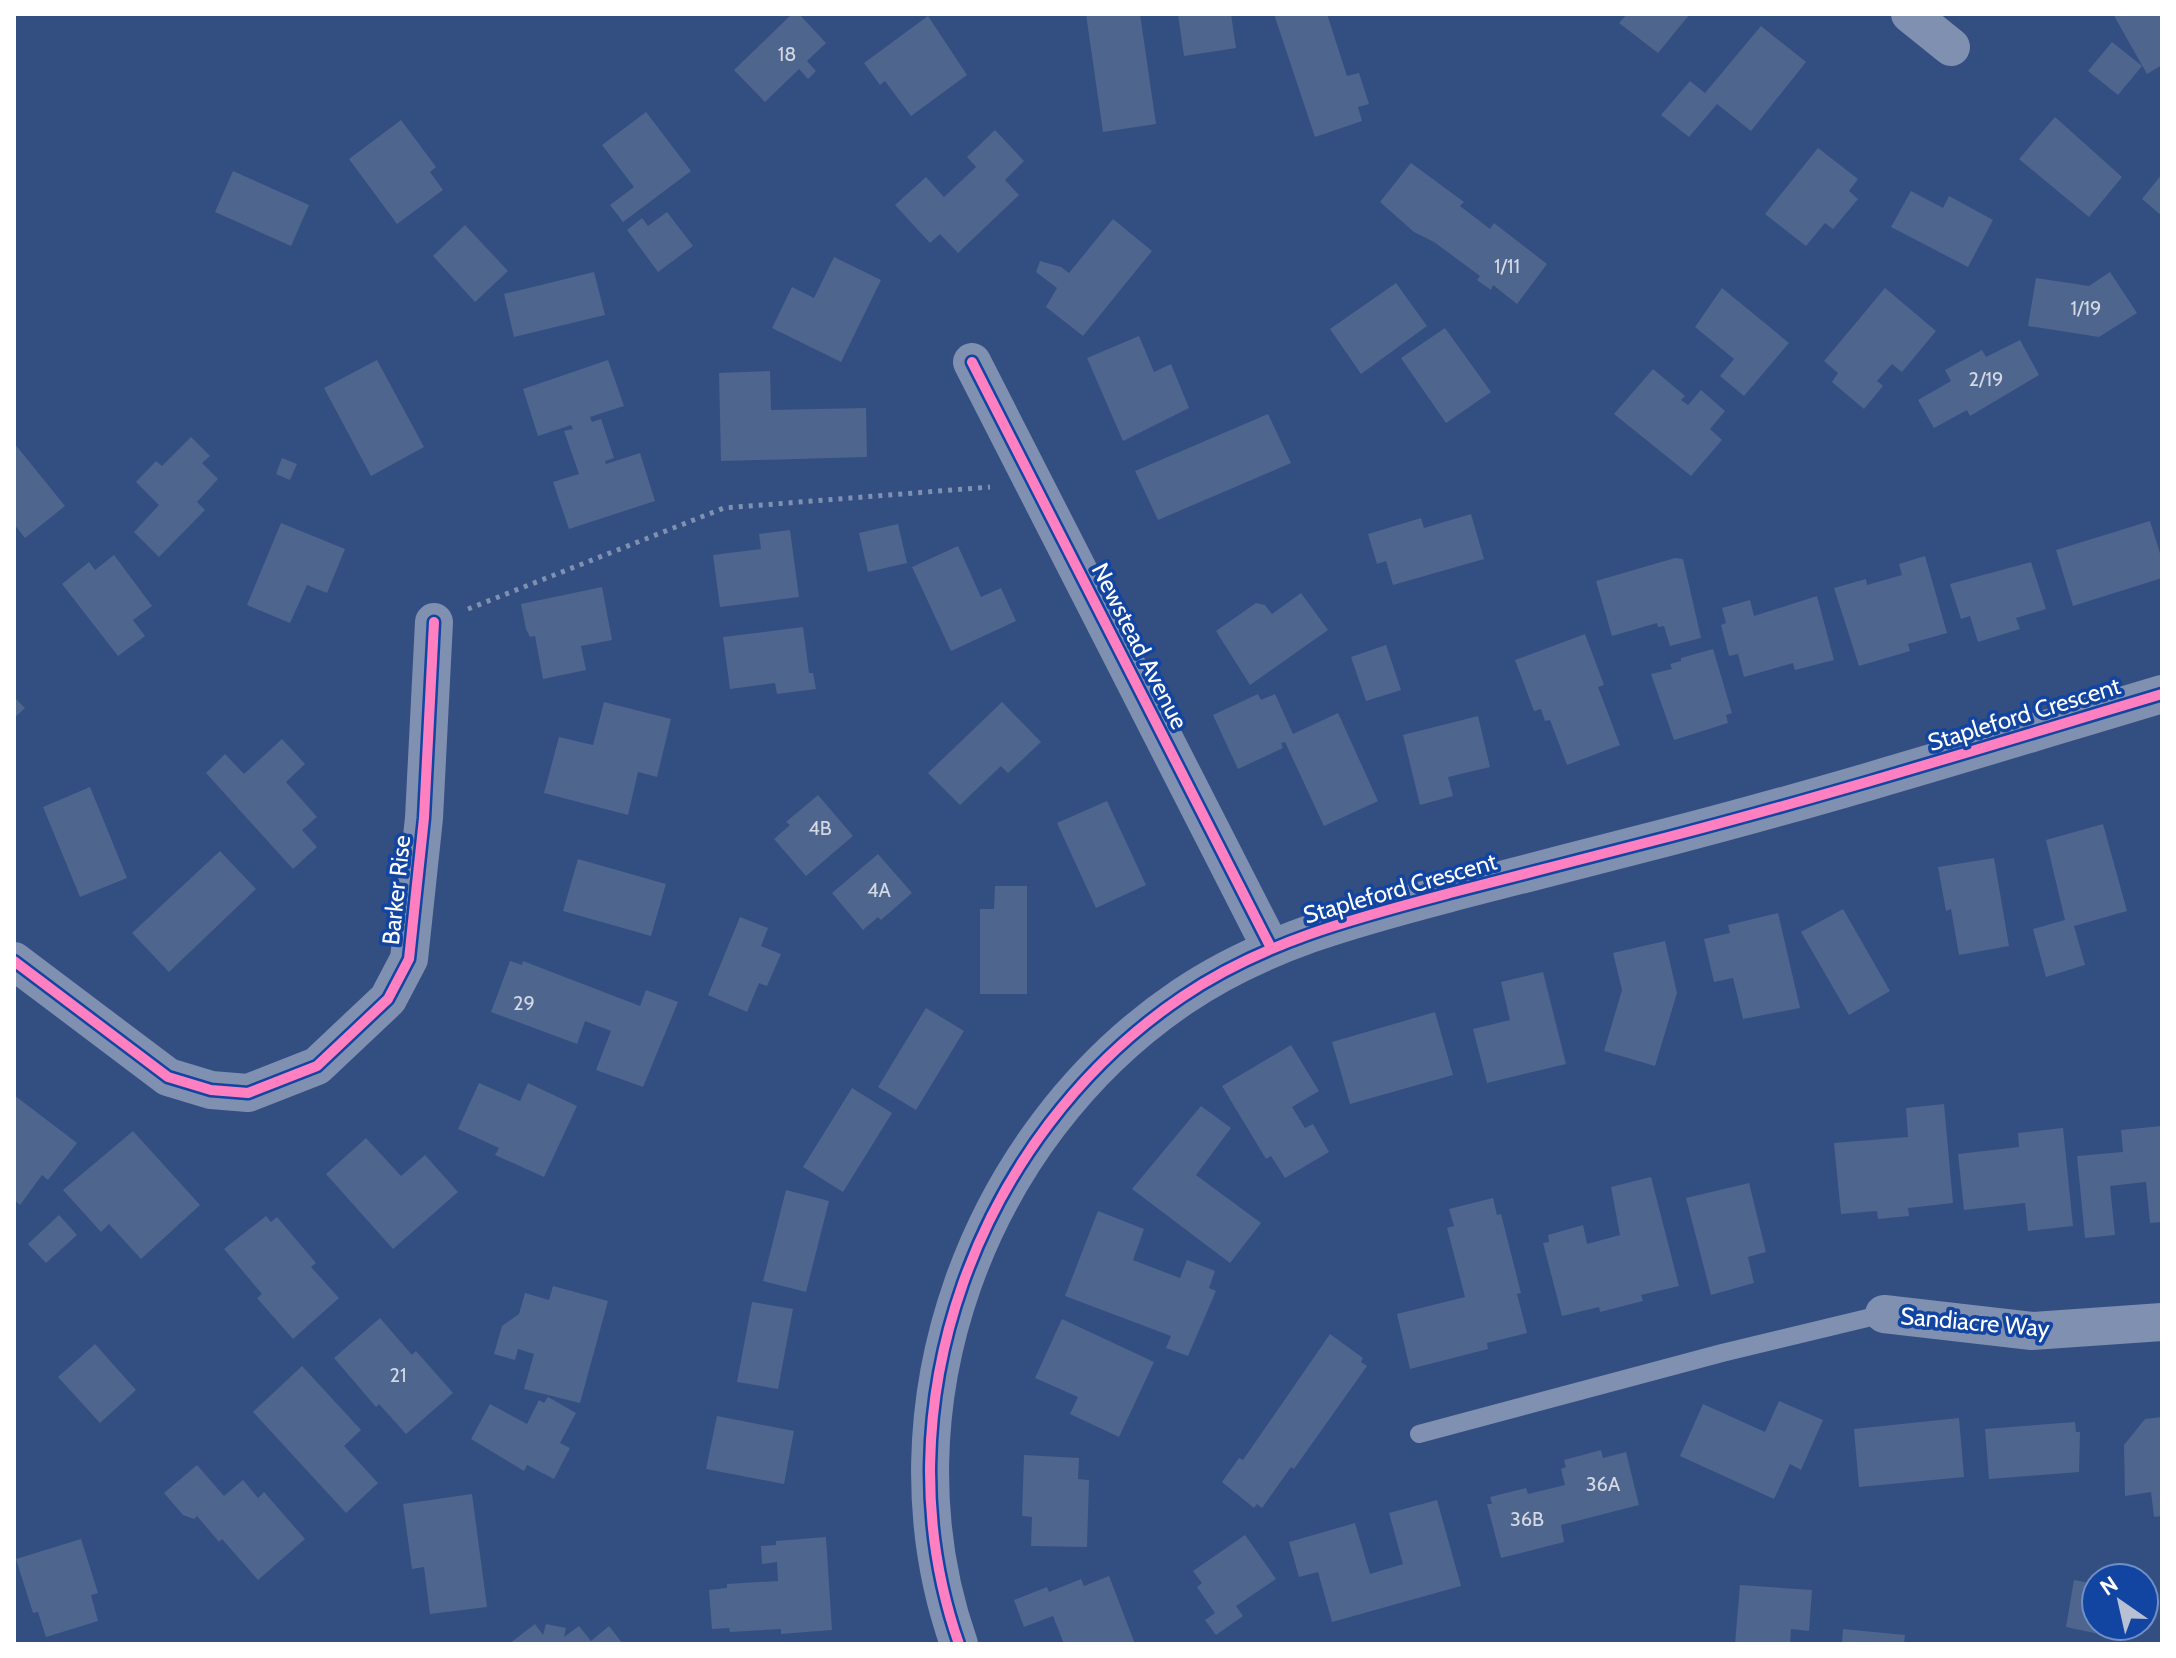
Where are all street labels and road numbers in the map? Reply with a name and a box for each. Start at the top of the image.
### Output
street label: Newstead Avenue [1086,558,1194,734]
street label: Stapleford Crescent [1924,671,2124,757]
street label: Barker Rise [376,834,416,946]
street label: Stapleford Crescent [1300,847,1500,929]
street label: Sandiacre Way [1899,1301,2051,1343]

